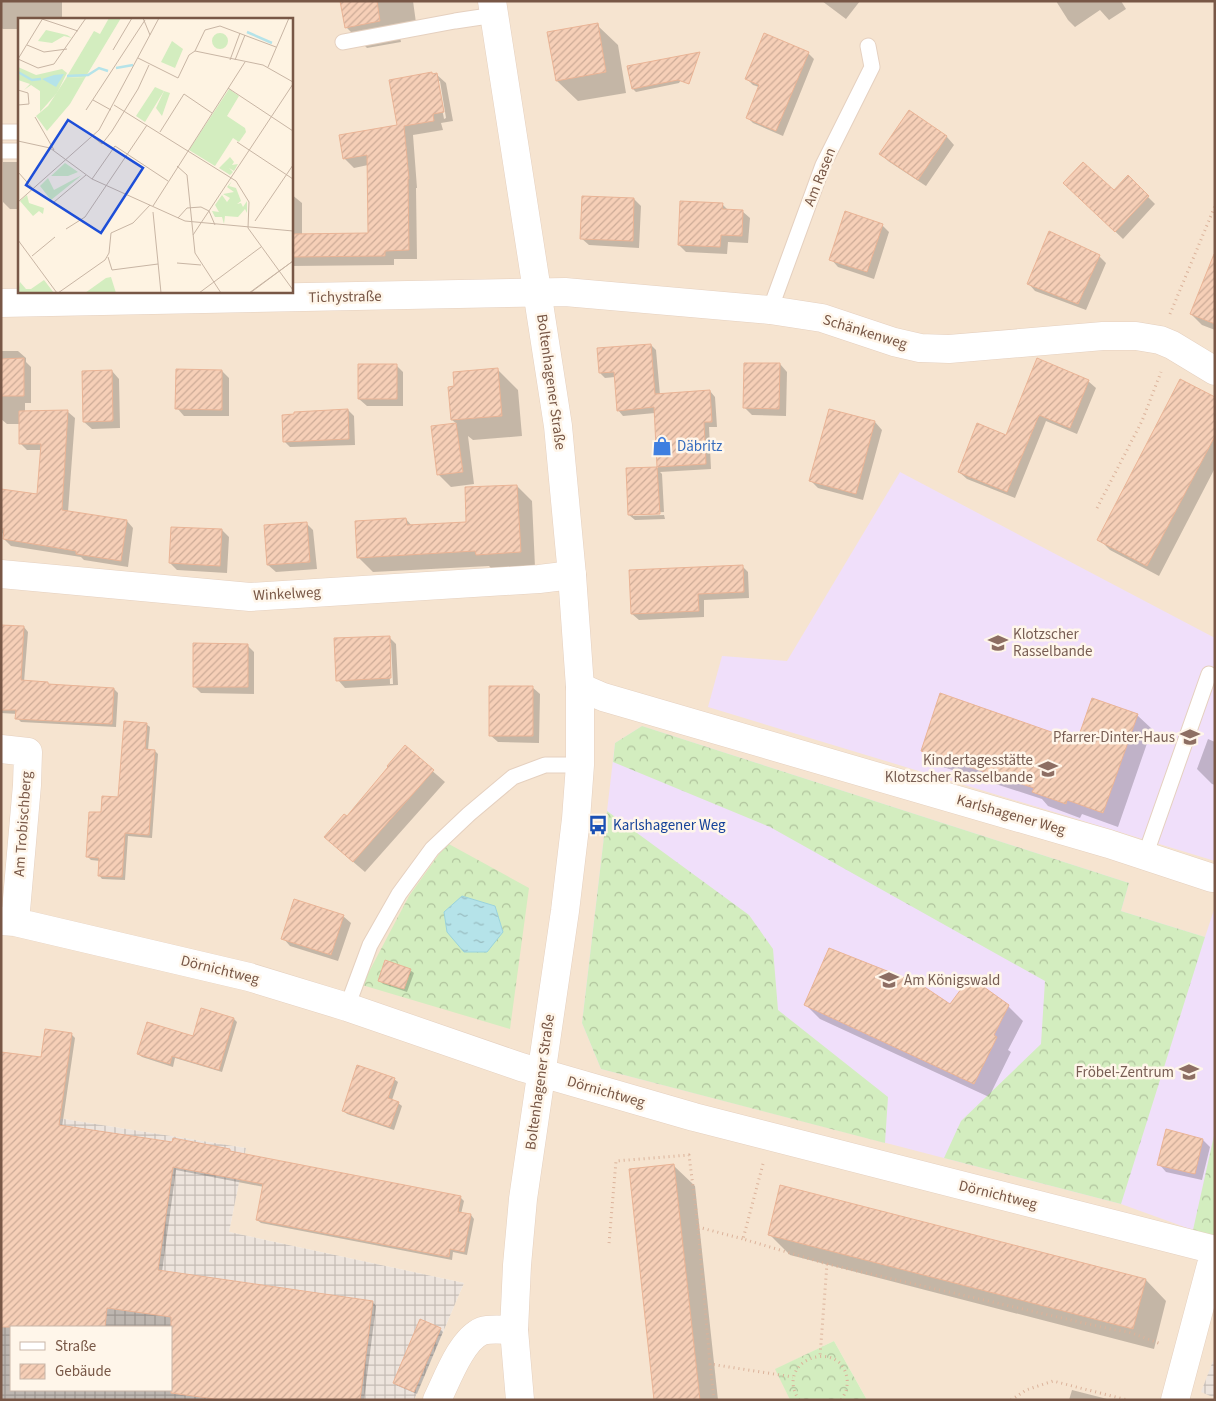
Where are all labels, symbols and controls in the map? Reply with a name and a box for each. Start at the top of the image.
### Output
inset map [18,18,292,292]
street label: Am Rasen [799,145,841,209]
street label: Tichystraße [308,286,382,308]
street label: Schänkenweg [820,309,910,355]
street label: Boltenhagener Straße [531,313,571,451]
shop icon: Däbritz [651,435,673,457]
place label: Däbritz [677,436,722,457]
street label: Winkelweg [253,582,322,606]
place label: Klotzscher Rasselbande [1013,624,1093,662]
school or university icon: Klotzscher Rasselbande [987,632,1009,654]
school or university icon: Pfarrer-Dinter-Haus [1179,726,1201,748]
place label: Pfarrer-Dinter-Haus [1053,727,1175,748]
place label: Kindertagesstätte Klotzscher Rasselbande [885,750,1033,788]
school or university icon: Kindertagesstätte Klotzscher Rasselbande [1037,758,1059,780]
street label: Am Trobischberg [9,770,37,877]
street label: Karlshagener Weg [954,789,1068,841]
bus stop icon: Karlshagener Weg [587,814,609,836]
place label: Karlshagener Weg [613,815,726,836]
street label: Dörnichtweg [179,950,262,990]
school or university icon: Am Königswald [878,969,900,991]
place label: Am Königswald [904,970,1000,991]
street label: Boltenhagener Straße [520,1013,560,1151]
school or university icon: Fröbel-Zentrum [1178,1061,1200,1083]
place label: Fröbel-Zentrum [1075,1062,1174,1083]
street label: Dörnichtweg [565,1071,648,1113]
street label: Dörnichtweg [957,1175,1040,1215]
legend [10,1326,172,1391]
text: Straße [55,1336,96,1357]
text: Gebäude [55,1361,111,1382]

